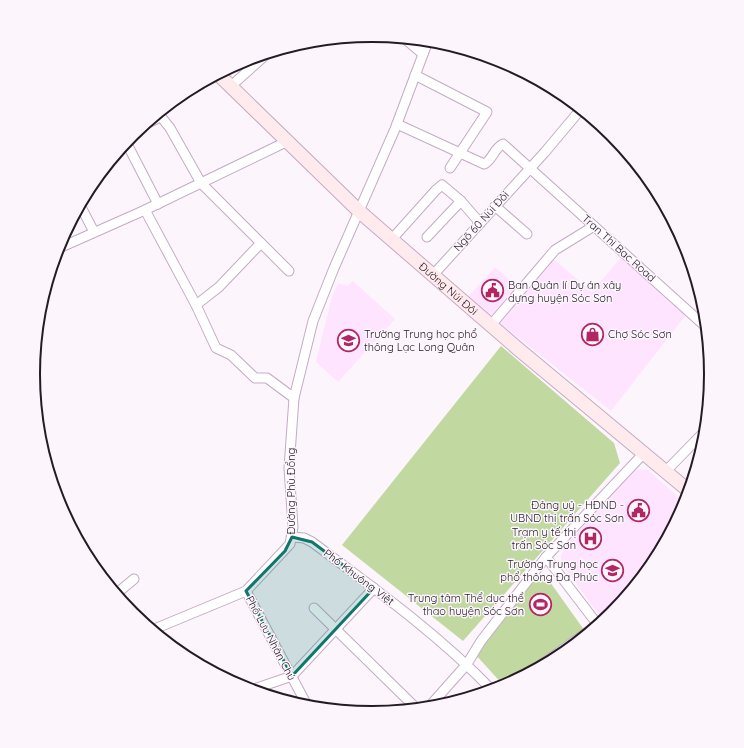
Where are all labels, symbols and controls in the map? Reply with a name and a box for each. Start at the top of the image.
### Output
street label: Ngõ 60 Núi Đôi [450,188,512,254]
street label: Tran Thi Bac Road [579,211,659,285]
street label: Đường Núi Đôi [416,259,481,318]
public building icon: Ban Quản lí Dự án xây dựng huyện Sóc Sơn [479,278,505,304]
place label: Ban Quản lí Dự án xây dựng huyện Sóc Sơn [508,278,621,305]
shop icon: Chợ Sóc Sơn [579,321,605,347]
school or university icon: Trường Trung học phổ thông Lạc Long Quân [335,327,361,353]
place label: Trường Trung học phổ thông Lạc Long Quân [364,327,478,354]
place label: Chợ Sóc Sơn [608,327,672,341]
street label: Đường Phù Đổng [284,448,298,534]
place label: Đảng uỷ - HĐND - UBND thị trấn Sóc Sơn [510,498,624,525]
public building icon: Đảng uỷ - HĐND - UBND thị trấn Sóc Sơn [626,498,652,524]
place label: Trạm y tế thị trấn Sóc Sơn [511,525,576,552]
hospital icon: Trạm y tế thị trấn Sóc Sơn [578,525,604,551]
street label: Phố Khuông Việt [321,546,397,608]
place label: Trường Trung học phổ thông Đa Phúc [500,557,598,584]
school or university icon: Trường Trung học phổ thông Đa Phúc [600,557,626,583]
place label: Trung tâm Thể dục thể thao huyện Sóc Sơn [408,591,524,618]
sports icon: Trung tâm Thể dục thể thao huyện Sóc Sơn [527,591,553,617]
street label: Phố Lưu Nhân Chú [243,593,299,683]

